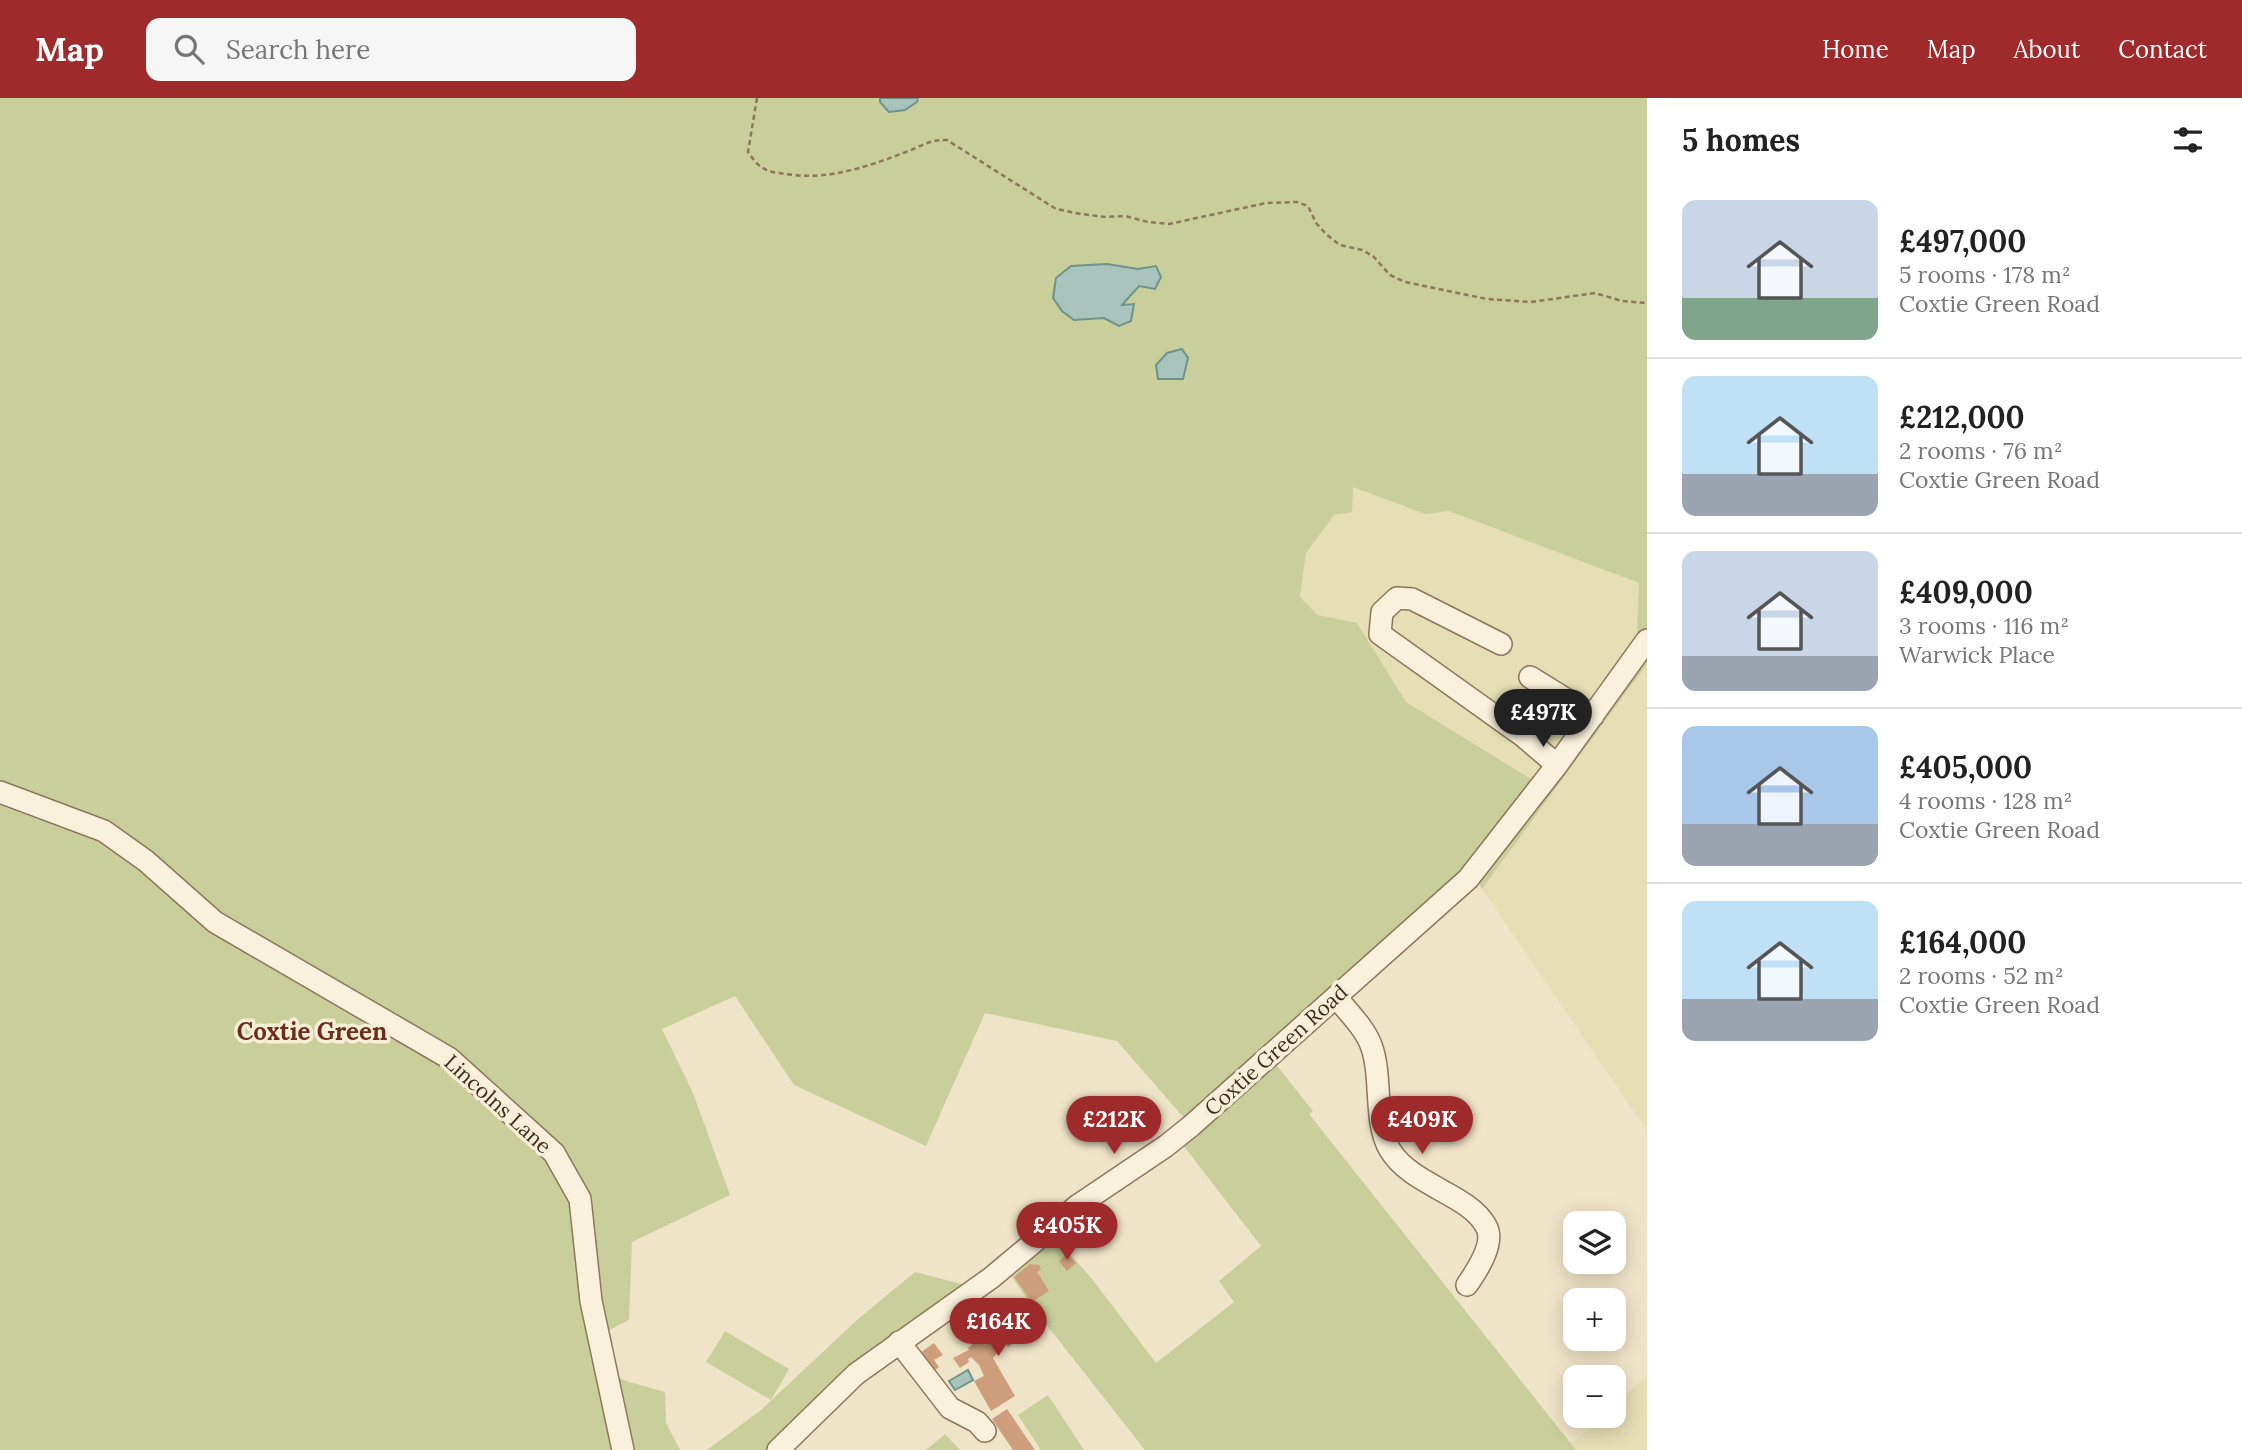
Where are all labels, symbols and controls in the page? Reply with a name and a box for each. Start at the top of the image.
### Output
search box [146,18,636,81]
text: Map [35,28,104,70]
icon: search [170,30,208,68]
text: Search here [226,33,370,66]
text: Home [1822,34,1889,65]
text: Map [1927,34,1976,65]
text: About [2014,34,2080,65]
text: Contact [2118,34,2207,65]
text: 5 homes [1682,121,1800,159]
icon: filters [2169,121,2207,159]
text: £497,000 [1899,222,2026,260]
icon: home [1738,228,1822,312]
text: 5 rooms · 178 m² [1899,260,2071,289]
text: Coxtie Green Road [1899,289,2100,318]
text: £212,000 [1899,398,2025,436]
icon: home [1738,404,1822,488]
text: 2 rooms · 76 m² [1899,436,2063,465]
text: Coxtie Green Road [1899,465,2100,494]
text: £409,000 [1899,573,2033,611]
icon: home [1738,579,1822,663]
text: 3 rooms · 116 m² [1899,611,2069,640]
text: Warwick Place [1899,640,2055,669]
pin: £497K [1494,690,1592,749]
text: £497K [1510,697,1576,726]
text: £405,000 [1899,748,2032,786]
icon: home [1738,754,1822,838]
text: 4 rooms · 128 m² [1899,786,2072,815]
text: Coxtie Green Road [1899,815,2100,844]
text: £164,000 [1899,923,2026,961]
icon: home [1738,929,1822,1013]
text: 2 rooms · 52 m² [1899,961,2064,990]
street label: Coxtie Green Road [1199,979,1353,1121]
text: Coxtie Green Road [1899,990,2100,1019]
district label: Coxtie Green [237,1016,387,1047]
street label: Lincolns Lane [439,1049,557,1159]
pin: £212K [1065,1096,1163,1156]
pin: £409K [1373,1096,1471,1156]
text: £212K [1082,1104,1146,1133]
text: £409K [1387,1104,1457,1133]
pin: £405K [1018,1202,1116,1262]
text: £405K [1032,1210,1102,1239]
map controls [1563,1211,1626,1428]
button: layers [1563,1211,1626,1274]
button: + [1563,1288,1626,1351]
pin: £164K [949,1298,1047,1358]
text: £164K [966,1306,1030,1335]
button: − [1563,1365,1626,1428]

